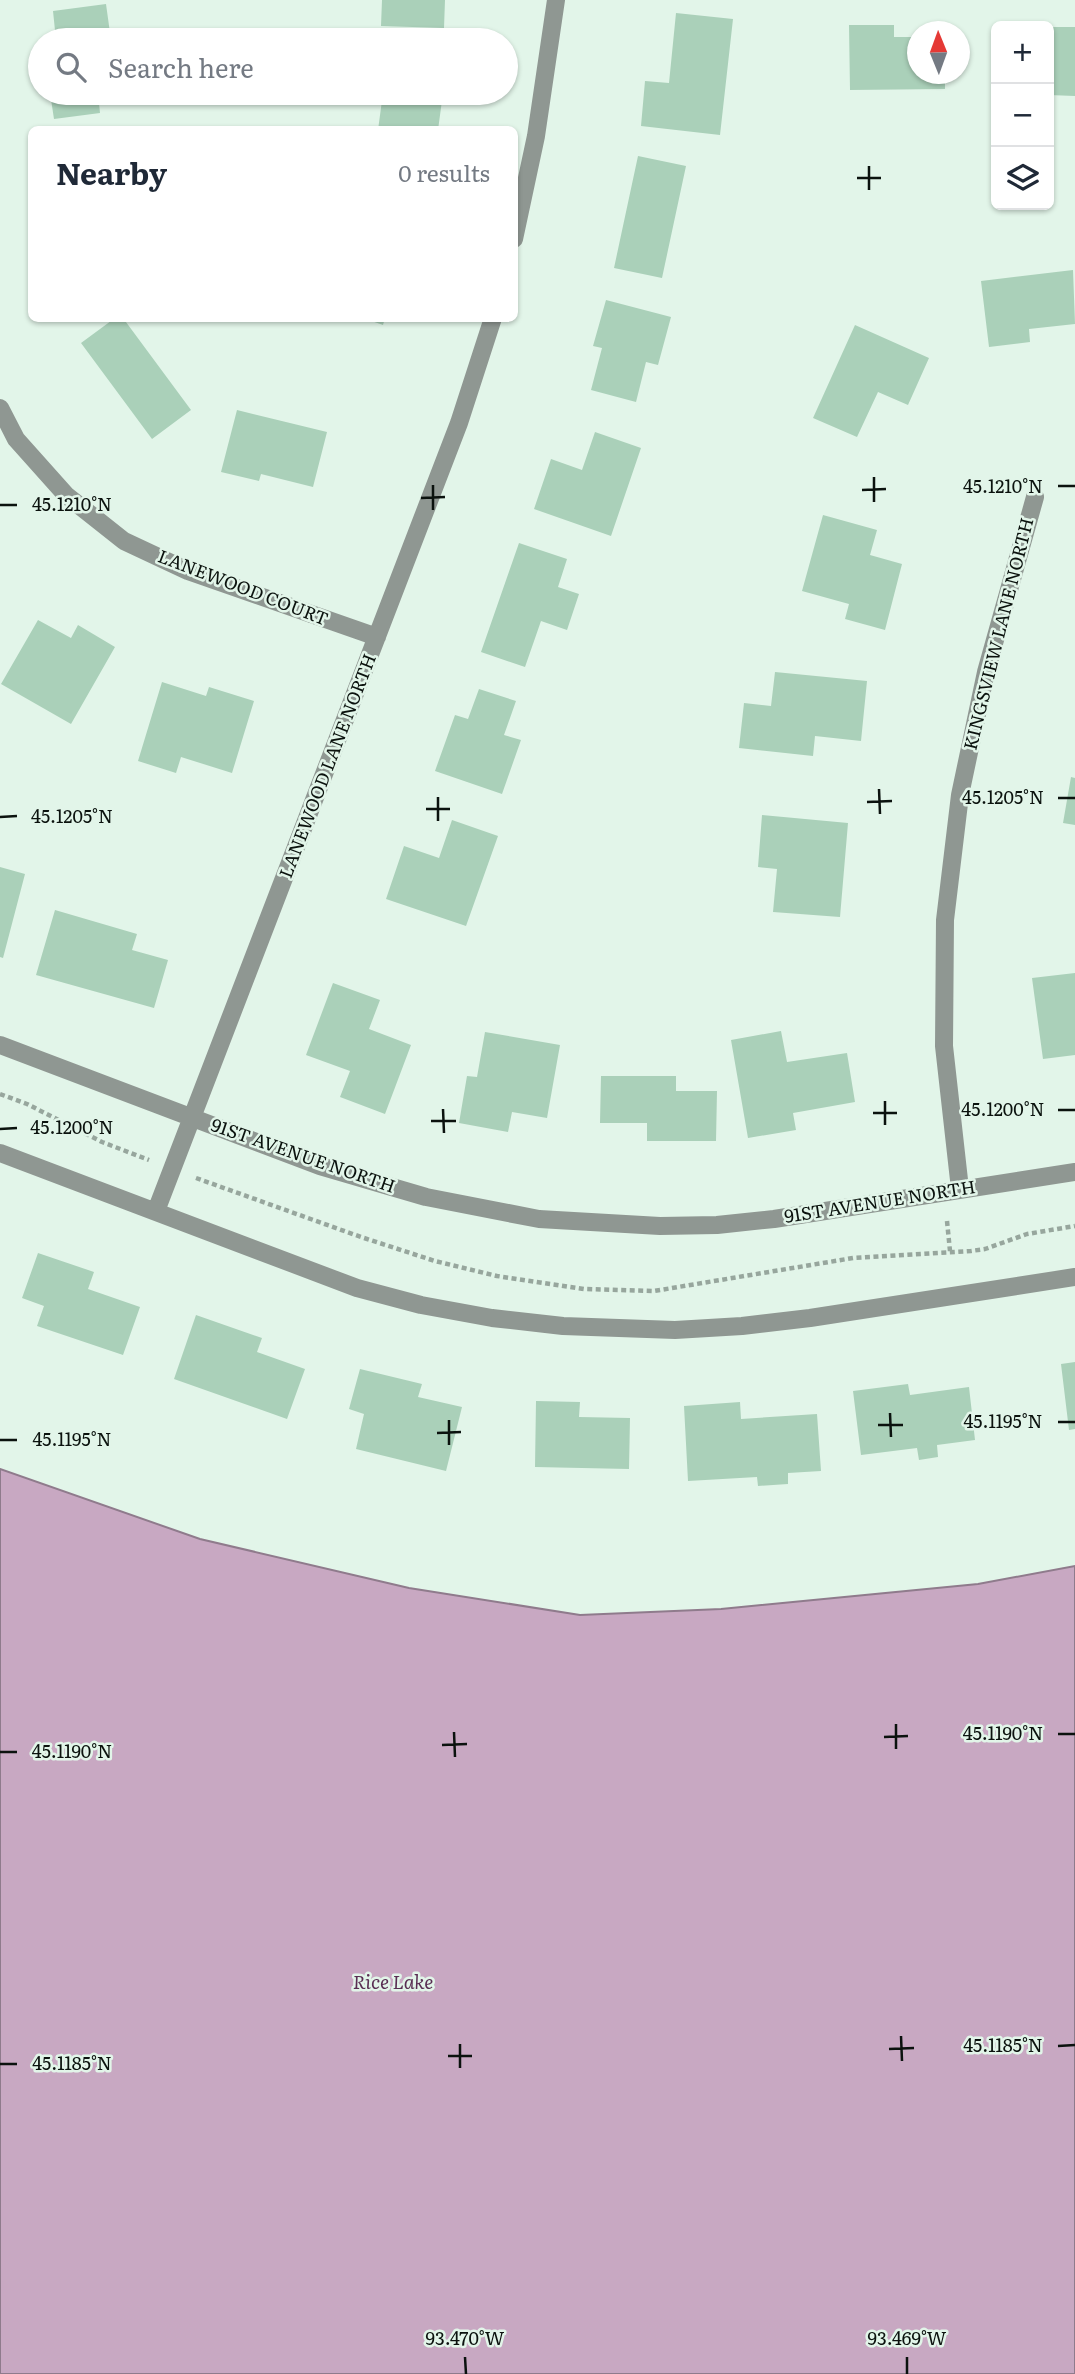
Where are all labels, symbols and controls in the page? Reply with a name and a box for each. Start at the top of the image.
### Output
north arrow [907,21,970,84]
map controls [991,21,1054,210]
button: + [991,21,1054,84]
search box [28,28,518,105]
text: Search here [108,47,254,86]
icon: search [52,48,90,86]
button: − [991,84,1054,147]
button: layers [991,147,1054,210]
text: Nearby [56,150,167,194]
text: 0 results [398,155,490,189]
text: 45.1210°N [963,472,1043,499]
text: 45.1210°N [32,490,112,517]
street label: KINGSVIEW LANE NORTH [956,515,1040,753]
street label: LANEWOOD COURT [154,542,333,632]
street label: LANEWOOD LANE NORTH [271,649,382,882]
text: 45.1205°N [962,783,1044,810]
text: 45.1205°N [31,802,113,829]
text: 45.1200°N [961,1095,1045,1122]
street label: 91ST AVENUE NORTH [208,1110,399,1199]
text: 45.1200°N [30,1113,114,1140]
street label: 91ST AVENUE NORTH [782,1172,977,1229]
text: 45.1195°N [963,1407,1043,1434]
text: 45.1195°N [32,1425,112,1452]
text: 45.1190°N [963,1719,1043,1746]
text: 45.1190°N [32,1737,112,1764]
water label: Rice Lake [353,1967,433,1995]
text: 45.1185°N [963,2031,1043,2058]
text: 45.1185°N [32,2049,112,2076]
text: 93.470°W [426,2324,505,2351]
text: 93.469°W [867,2324,947,2351]

